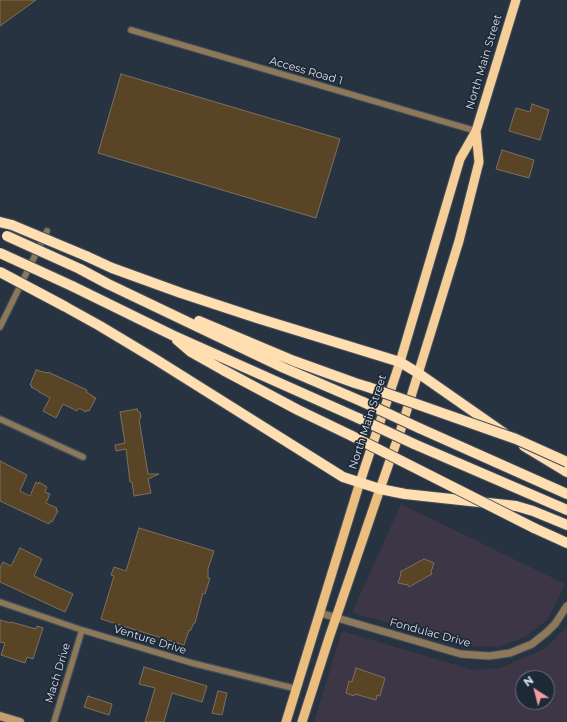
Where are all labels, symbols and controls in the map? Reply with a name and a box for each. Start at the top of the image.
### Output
street label: North Main Street [463,13,505,111]
street label: Access Road 1 [268,54,344,88]
street label: North Main Street [346,373,390,471]
street label: Fondulac Drive [388,616,472,650]
street label: Venture Drive [112,623,188,657]
street label: Mach Drive [43,641,73,705]
north arrow [515,670,555,710]
text: N [521,673,536,689]

